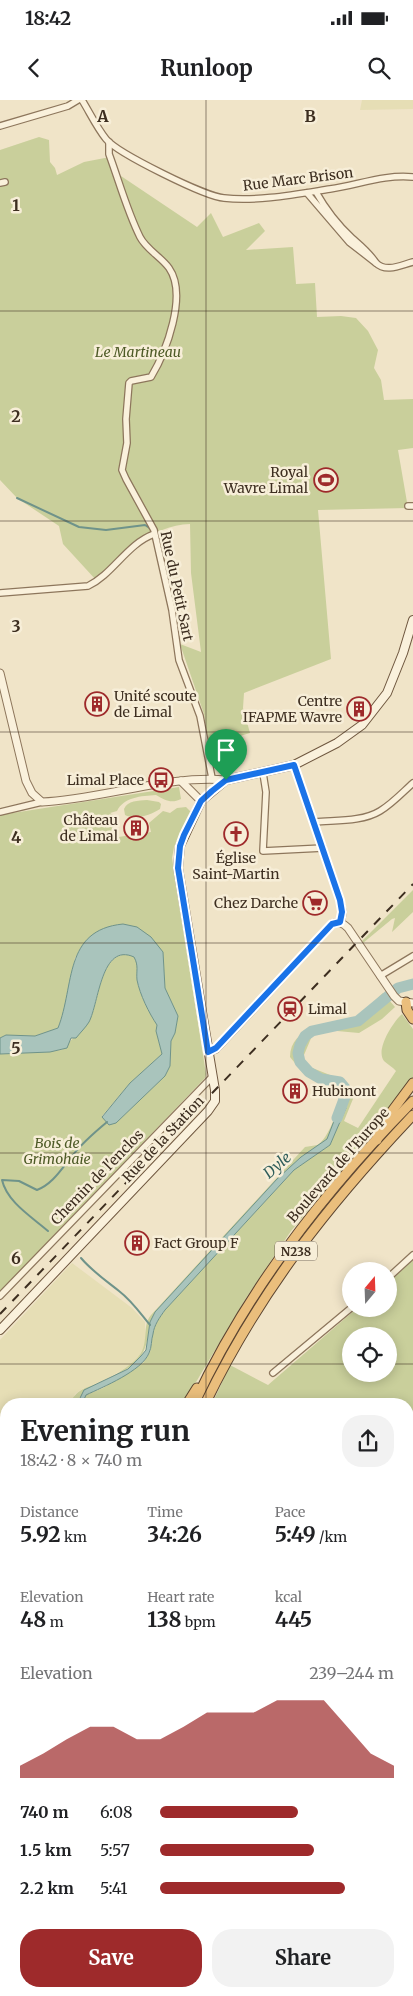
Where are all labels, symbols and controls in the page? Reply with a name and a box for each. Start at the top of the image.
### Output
text: 18:42 [25,6,71,30]
icon: back [20,54,48,82]
text: Runloop [160,54,253,82]
icon: search [365,54,393,82]
text: A [96,106,109,126]
text: B [304,106,316,126]
street label: Rue Marc Brison [242,163,354,195]
text: 1 [12,195,20,215]
park label: Le Martineau [95,343,181,361]
text: 2 [11,406,21,426]
place label: Royal Wavre Limal [223,463,309,497]
sports icon: Royal Wavre Limal [313,467,339,493]
street label: Rue du Petit Sart [157,529,198,643]
text: 3 [11,616,21,636]
place label: Unité scoute de Limal [114,687,197,721]
building icon: Unité scoute de Limal [84,691,110,717]
place label: Centre IFAPME Wavre [243,692,342,726]
building icon: Centre IFAPME Wavre [346,696,372,722]
pin [205,729,247,780]
icon: arrive [212,736,240,764]
bus stop icon: Limal Place [148,767,174,793]
place label: Limal Place [67,771,144,789]
place label: Château de Limal [60,811,119,845]
building icon: Château de Limal [123,815,149,841]
church icon: Église Saint-Martin [223,821,249,847]
text: 4 [11,827,21,847]
place label: Église Saint-Martin [192,849,280,883]
supermarket icon: Chez Darche [302,890,328,916]
place label: Chez Darche [214,894,298,912]
station icon: Limal [277,996,303,1022]
place label: Limal [308,1000,348,1018]
text: 5 [11,1038,21,1058]
building icon: Hubinont [282,1078,308,1104]
place label: Hubinont [312,1082,377,1100]
street label: Rue de la Station [118,1092,208,1186]
street label: Boulevard de l'Europe [283,1104,393,1226]
street label: Chemin de l'enclos [47,1125,147,1228]
park label: Bois de Grimohaie [23,1134,91,1168]
water label: Dyle [258,1148,295,1183]
building icon: Fact Group F [124,1230,150,1256]
place label: Fact Group F [154,1234,239,1252]
road number: N238 [275,1242,317,1260]
text: 6 [11,1248,21,1268]
north arrow [342,1262,398,1318]
map controls [342,1262,397,1382]
button: locate [342,1327,397,1382]
text: Evening run [20,1413,190,1449]
button: share [342,1415,394,1467]
text: 18:42 · 8 × 740 m [20,1450,142,1470]
text: Distance [20,1503,79,1521]
text: Time [147,1503,183,1521]
text: Pace [275,1503,305,1521]
text: 5.92 [20,1521,61,1548]
text: 34:26 [147,1521,202,1548]
text: 5:49 [275,1521,316,1548]
text: km [61,1528,87,1546]
text: /km [316,1528,347,1546]
text: Elevation [20,1588,84,1606]
text: Heart rate [147,1588,214,1606]
text: kcal [275,1588,302,1606]
text: 48 [20,1606,46,1633]
text: 138 [147,1606,182,1633]
text: 445 [275,1606,312,1633]
text: m [46,1613,64,1631]
text: bpm [182,1613,216,1631]
text: Elevation [20,1663,93,1683]
text: 239–244 m [309,1663,394,1683]
text: 740 m [20,1802,69,1822]
text: 6:08 [100,1802,133,1822]
text: 1.5 km [20,1840,72,1860]
text: 5:57 [100,1840,130,1860]
text: 2.2 km [20,1878,74,1898]
text: 5:41 [100,1878,128,1898]
button: Save [20,1929,202,1987]
button: Share [212,1929,394,1987]

